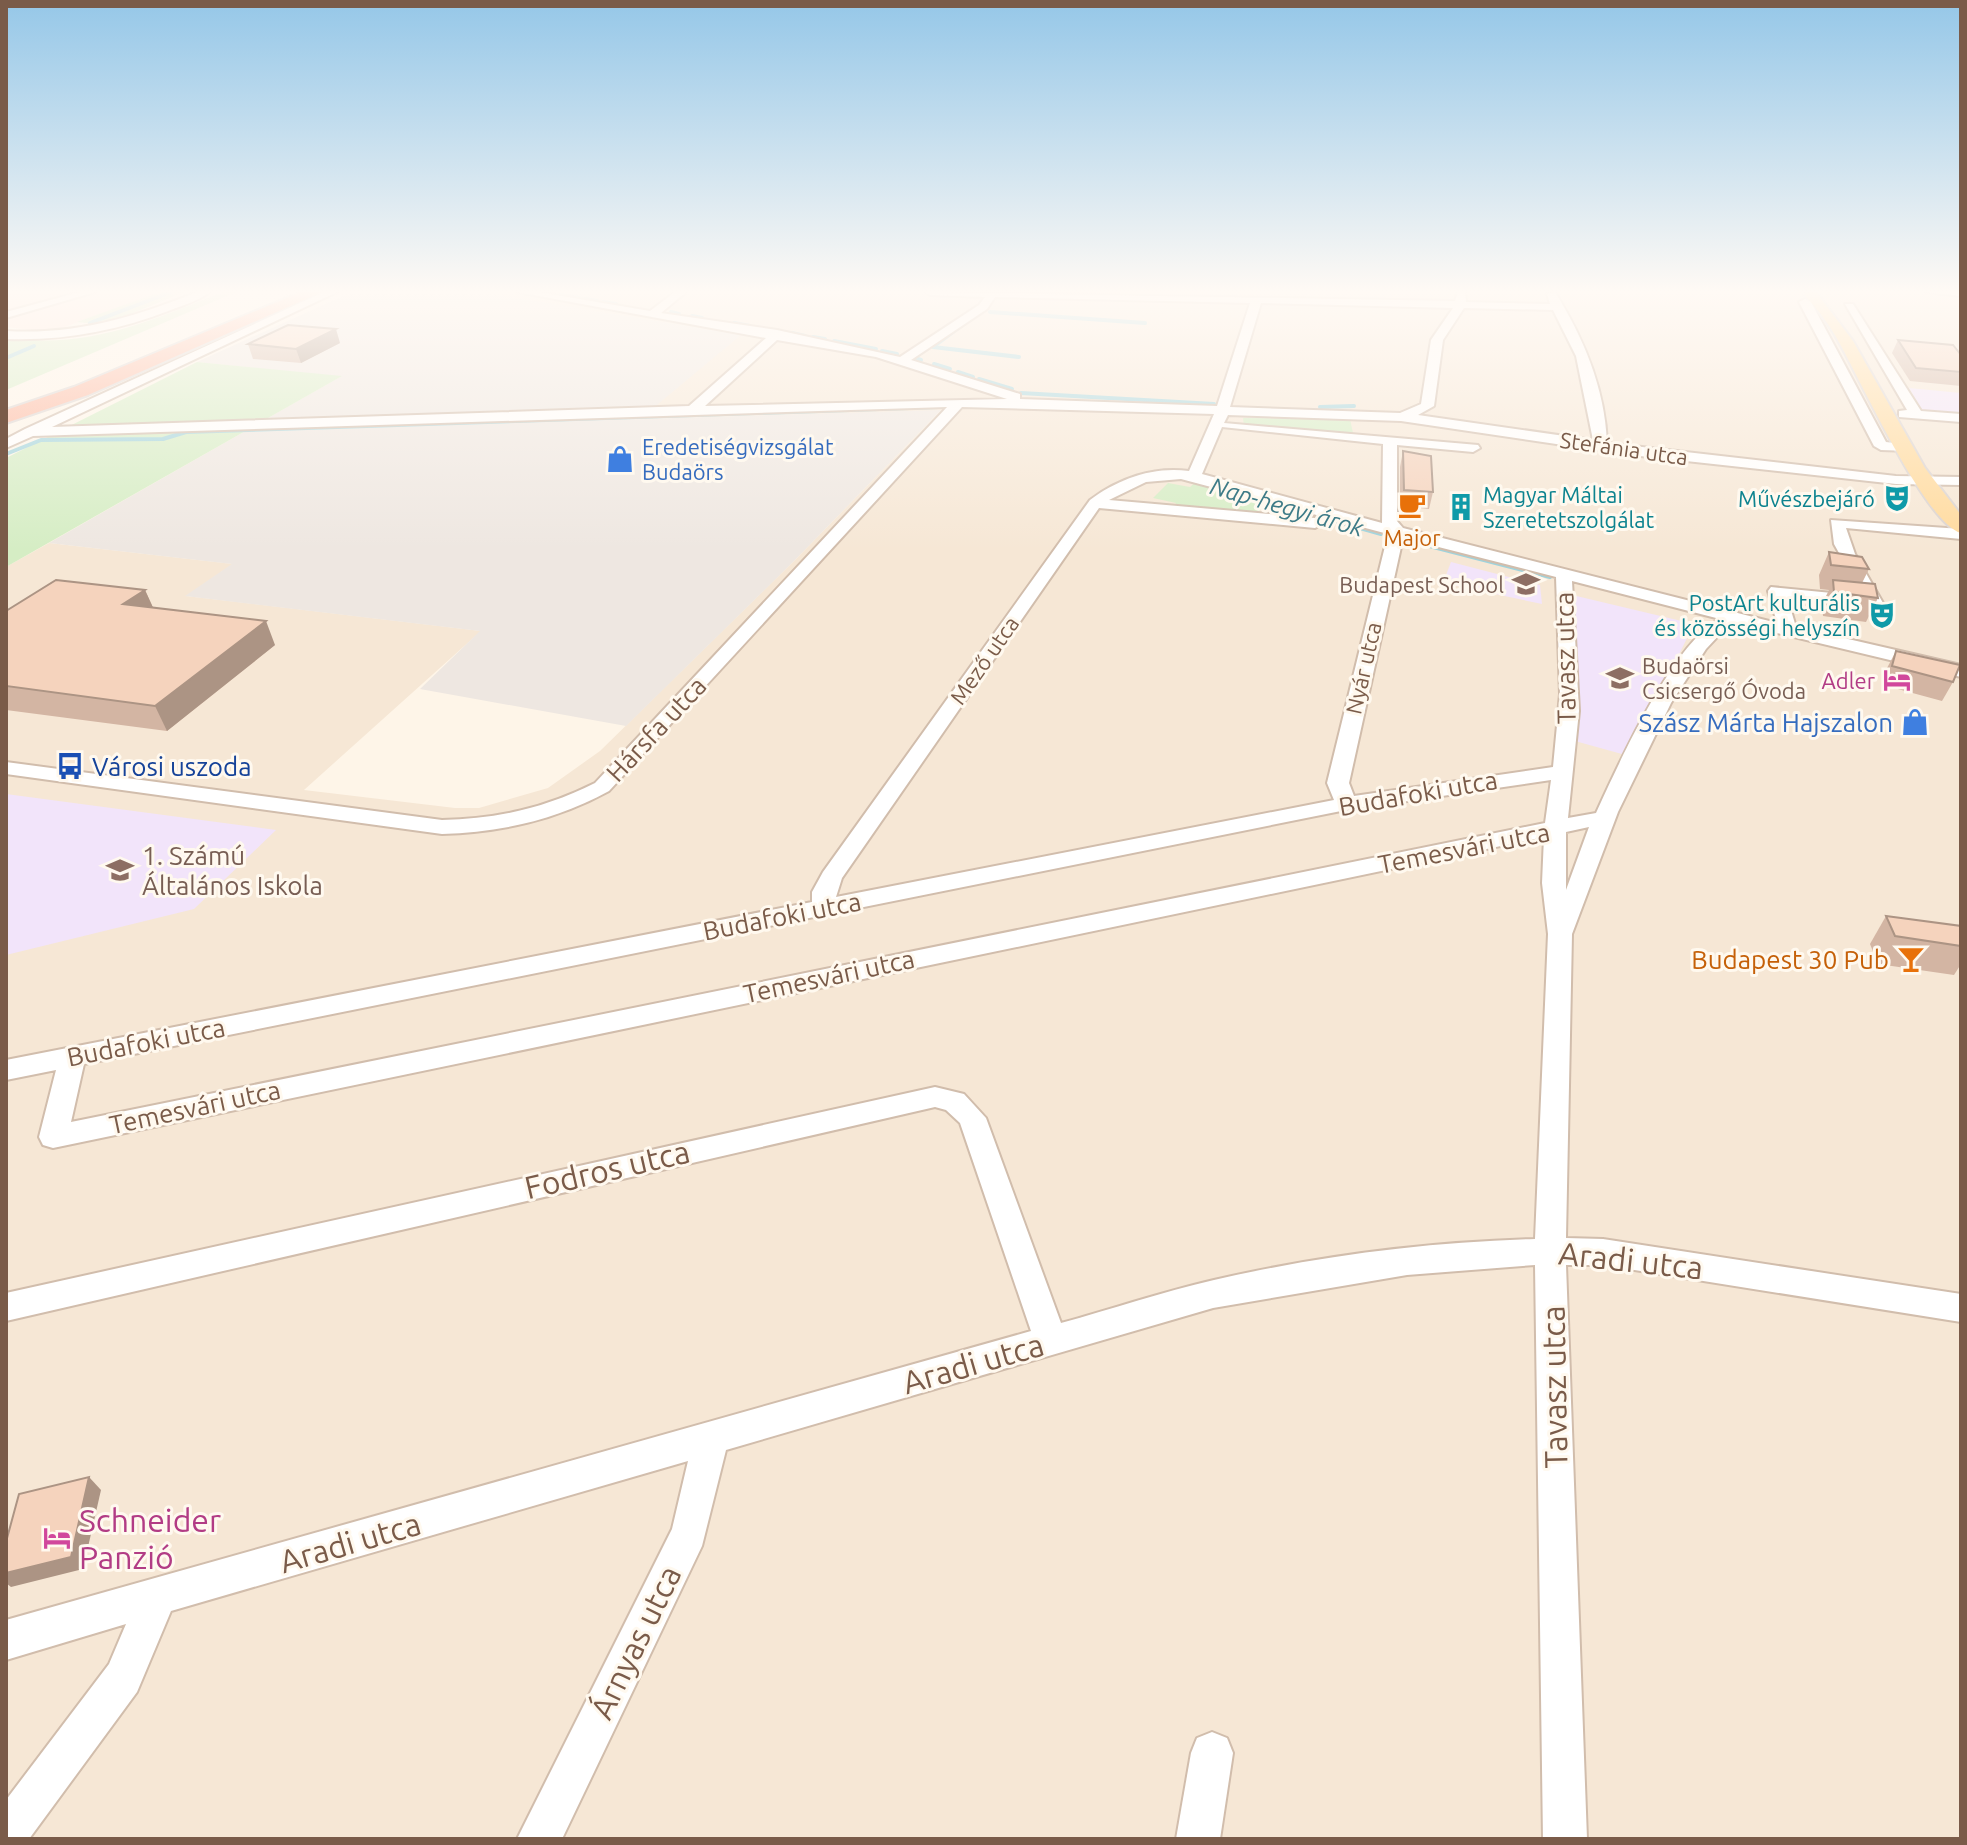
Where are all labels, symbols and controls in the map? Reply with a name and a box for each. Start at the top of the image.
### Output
street label: Stefánia utca [1558,427,1690,469]
place label: Eredetiségvizsgálat Budaörs [642,434,834,484]
shop icon: Eredetiségvizsgálat Budaörs [605,444,635,474]
water label: Nap-hegyi árok [1207,472,1368,542]
place label: Magyar Máltai Szeretetszolgálat [1483,482,1655,532]
theatre icon: Művészbejáró [1882,483,1912,513]
place label: Művészbejáró [1738,486,1875,511]
cafe icon: Major [1397,490,1427,520]
building icon: Magyar Máltai Szeretetszolgálat [1446,492,1476,522]
place label: Major [1384,525,1441,550]
school or university icon: Budapest School [1511,569,1541,599]
place label: Budapest School [1339,572,1504,597]
place label: PostArt kulturális és közösségi helyszín [1654,590,1860,640]
street label: Tavasz utca [1549,592,1581,724]
theatre icon: PostArt kulturális és közösségi helyszín [1867,600,1897,630]
street label: Mező utca [945,611,1023,709]
street label: Nyár utca [1340,620,1386,716]
place label: Budaörsi Csicsergő Óvoda [1642,653,1806,703]
school or university icon: Budaörsi Csicsergő Óvoda [1605,663,1635,693]
hotel icon: Adler [1882,665,1912,695]
place label: Adler [1822,668,1876,693]
street label: Hársfa utca [600,671,712,787]
shop icon: Szász Márta Hajszalon [1900,707,1930,737]
place label: Szász Márta Hajszalon [1638,708,1893,737]
bus stop icon: Városi uszoda [55,751,85,781]
place label: Városi uszoda [92,752,252,781]
street label: Budafoki utca [1336,765,1500,821]
street label: Temesvári utca [1376,817,1552,879]
place label: 1. Számú Általános Iskola [142,841,323,900]
school or university icon: 1. Számú Általános Iskola [105,855,135,885]
street label: Budafoki utca [700,886,864,946]
street label: Temesvári utca [741,944,917,1008]
bar icon: Budapest 30 Pub [1896,944,1926,974]
place label: Budapest 30 Pub [1691,945,1889,974]
street label: Budafoki utca [64,1012,228,1072]
street label: Temesvári utca [107,1075,283,1139]
street label: Fodros utca [521,1133,693,1205]
street label: Aradi utca [1557,1235,1705,1285]
street label: Tavasz utca [1535,1305,1573,1469]
street label: Aradi utca [898,1326,1048,1400]
place label: Schneider Panzió [79,1502,221,1575]
street label: Aradi utca [275,1505,425,1579]
hotel icon: Schneider Panzió [42,1523,72,1553]
street label: Árnyas utca [582,1559,688,1725]

